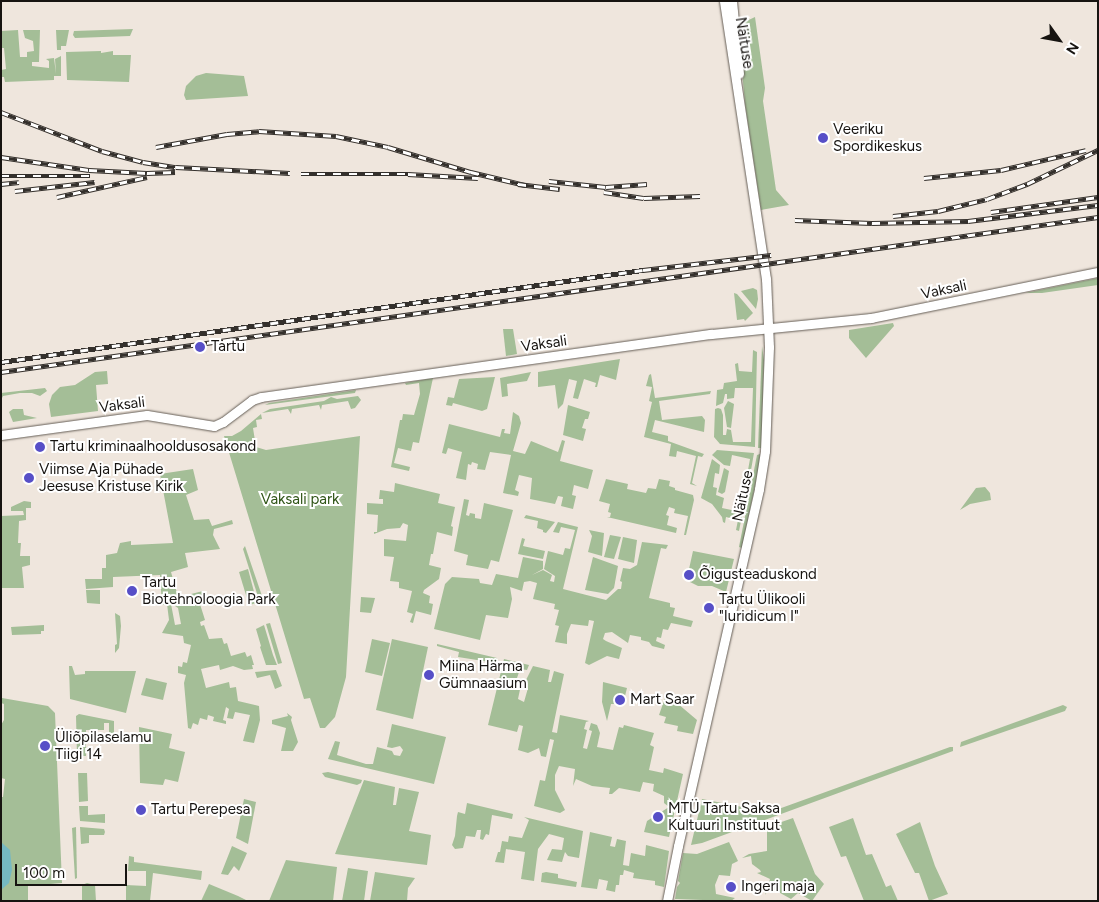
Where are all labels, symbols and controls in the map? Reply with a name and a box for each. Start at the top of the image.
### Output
north arrow [1034,15,1084,65]
street label: Näituse [731,16,757,70]
text: N [1062,39,1082,57]
place label: Veeriku Spordikeskus [833,120,922,155]
marker: Veeriku Spordikeskus [817,132,829,144]
street label: Vaksali [920,276,968,304]
street label: Vaksali [520,332,568,356]
place label: Tartu [211,338,245,356]
marker: Tartu [193,340,207,354]
street label: Vaksali [98,393,146,417]
place label: Tartu kriminaalhooldusosakond [50,438,256,456]
marker: Tartu kriminaalhooldusosakond [34,441,46,453]
place label: Viimse Aja Pühade Jeesuse Kristuse Kirik [39,460,183,495]
street label: Näituse [729,469,757,523]
marker: Viimse Aja Pühade Jeesuse Kristuse Kirik [23,472,35,484]
park label: Vaksali park [261,491,339,509]
place label: Õigusteaduskond [699,566,817,584]
marker: Õigusteaduskond [683,569,695,581]
place label: Tartu Biotehnoloogia Park [142,573,275,608]
marker: Tartu Biotehnoloogia Park [126,585,138,597]
place label: Tartu Ülikooli "Iuridicum I" [719,590,805,625]
marker: Tartu Ülikooli "Iuridicum I" [703,602,715,614]
place label: Miina Härma Gümnaasium [439,657,527,692]
marker: Miina Härma Gümnaasium [423,669,435,681]
place label: Mart Saar [630,691,694,709]
marker: Mart Saar [614,694,626,706]
place label: Üliõpilaselamu Tiigi 14 [55,728,152,763]
marker: Üliõpilaselamu Tiigi 14 [39,740,51,752]
place label: MTÜ Tartu Saksa Kultuuri Instituut [668,799,780,834]
place label: Tartu Perepesa [151,801,250,819]
marker: Tartu Perepesa [135,804,147,816]
marker: MTÜ Tartu Saksa Kultuuri Instituut [652,811,664,823]
scale bar [18,854,130,886]
text: 100 m [23,864,65,882]
place label: Ingeri maja [741,878,815,896]
marker: Ingeri maja [725,881,737,893]

